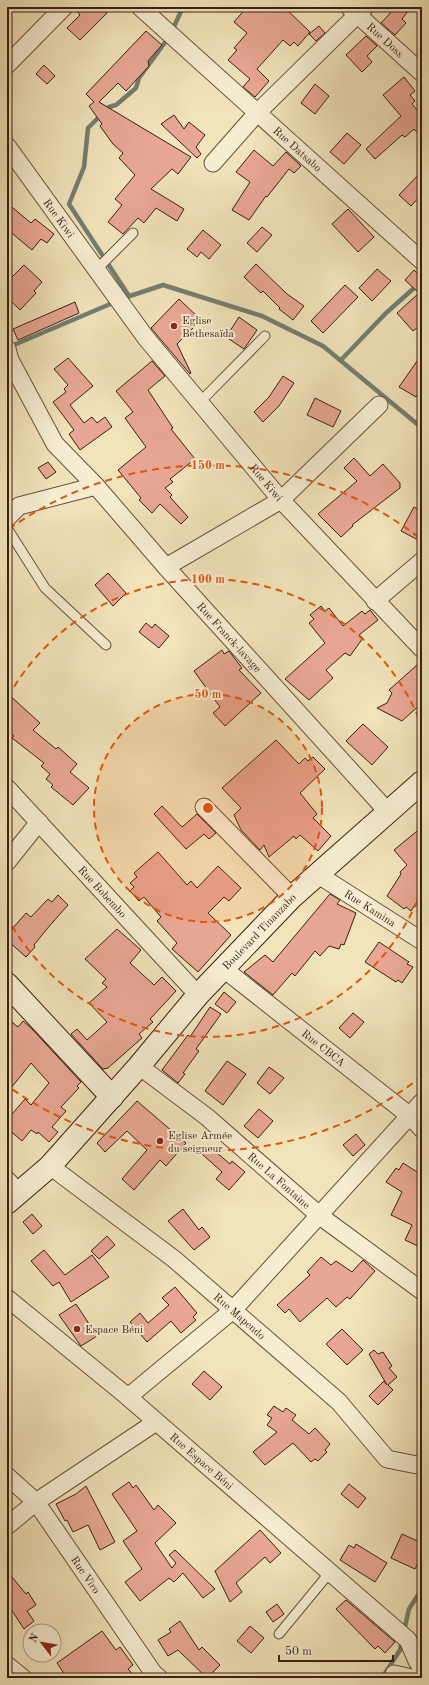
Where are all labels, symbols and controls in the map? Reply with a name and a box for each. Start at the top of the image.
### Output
street label: Rue Doss [364,22,405,60]
street label: Rue Datsabo [270,125,323,175]
street label: Rue Kiwi [40,198,76,240]
place label: Eglise Bethesaïda [182,316,235,340]
marker: Eglise Bethesaïda [169,321,179,331]
text: 150 m [191,459,225,472]
street label: Rue Kiwi [247,463,284,504]
text: 100 m [191,574,225,586]
street label: Rue Franck-lavage [194,601,263,675]
text: 50 m [195,688,222,701]
centre of rings [201,801,215,815]
street label: Rue Bobembo [75,865,128,920]
street label: Rue Kamina [342,889,398,930]
street label: Boulevard Tinanzabo [221,892,299,973]
street label: Rue CBCA [299,1028,347,1070]
place label: Eglise Armée du seigneur [168,1131,232,1155]
marker: Eglise Armée du seigneur [155,1136,165,1146]
street label: Rue La Fontaine [245,1151,312,1212]
street label: Rue Mapendo [211,1292,267,1342]
marker: Espace Béni [72,1324,82,1334]
place label: Espace Béni [85,1325,143,1336]
street label: Rue Espace Béni [167,1432,235,1493]
street label: Rue Viro [68,1555,101,1596]
north arrow [22,1623,62,1663]
text: N [28,1632,42,1645]
scale bar [279,1637,393,1663]
text: 50 m [285,1645,312,1658]

